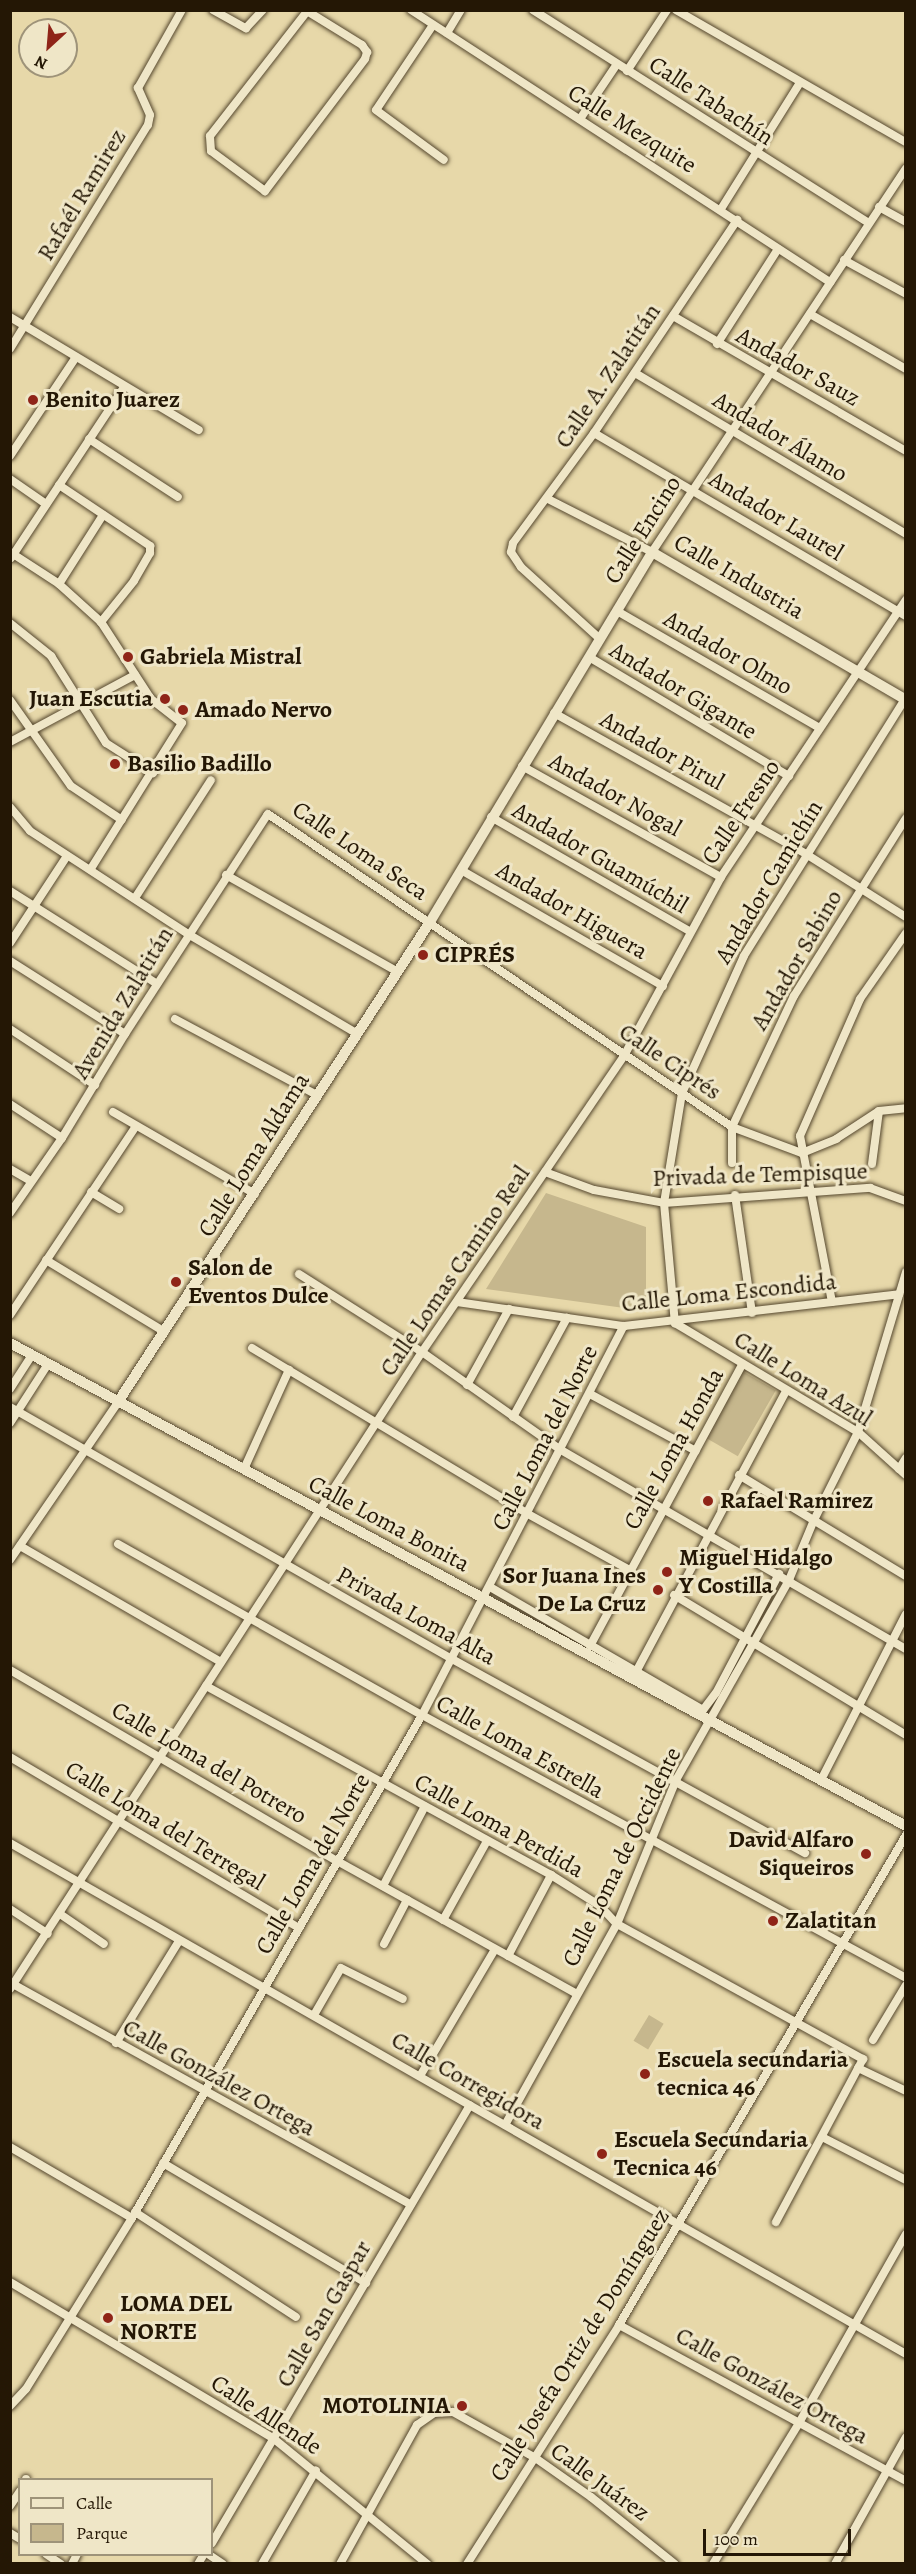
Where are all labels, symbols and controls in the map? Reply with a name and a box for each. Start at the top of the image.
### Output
north arrow [18,18,78,78]
text: N [31,50,51,75]
street label: Calle Tabachín [643,50,779,152]
street label: Calle Mezquite [563,78,701,180]
street label: Rafaél Ramirez [31,124,133,266]
street label: Calle A. Zalatitán [549,298,667,454]
street label: Andador Sauz [731,321,865,413]
place label: Benito Juarez [45,386,180,414]
street label: Andador Álamo [707,386,853,488]
marker: Benito Juarez [26,393,40,407]
street label: Andador Laurel [704,465,848,567]
street label: Calle Encino [598,471,688,589]
street label: Calle Industria [669,528,809,626]
street label: Andador Olmo [658,605,798,701]
street label: Andador Gigante [604,636,762,746]
place label: Gabriela Mistral [140,643,302,671]
marker: Gabriela Mistral [121,650,135,664]
place label: Juan Escutia [29,685,153,713]
marker: Juan Escutia [158,692,172,706]
place label: Amado Nervo [195,696,332,724]
marker: Amado Nervo [176,703,190,717]
street label: Andador Pirul [595,705,729,797]
street label: Andador Nogal [544,747,686,843]
place label: Basilio Badillo [127,750,272,778]
street label: Calle Fresno [696,754,786,870]
marker: Basilio Badillo [108,757,122,771]
street label: Calle Loma Seca [287,795,433,907]
street label: Andador Camichín [709,795,829,969]
street label: Andador Guamúchil [507,796,693,920]
street label: Andador Higuera [491,856,653,966]
street label: Andador Sabino [745,885,849,1035]
street label: Avenida Zalatitán [66,922,180,1084]
place label: CIPRÉS [435,941,515,969]
marker: CIPRÉS [416,948,430,962]
street label: Calle Ciprés [614,1017,726,1107]
street label: Calle Loma Aldama [192,1068,316,1242]
street label: Privada de Tempisque [652,1157,868,1193]
street label: Calle Lomas Camino Real [374,1160,536,1382]
place label: Salon de Eventos Dulce [188,1254,329,1310]
street label: Calle Loma Escondida [620,1267,838,1319]
marker: Salon de Eventos Dulce [169,1275,183,1289]
street label: Calle Loma Azul [729,1325,877,1433]
street label: Calle Loma del Norte [486,1340,604,1536]
street label: Calle Loma Honda [618,1363,730,1535]
street label: Calle Loma Bonita [303,1469,475,1579]
place label: Rafael Ramirez [720,1487,873,1515]
marker: Rafael Ramirez [701,1494,715,1508]
place label: Miguel Hidalgo Y Costilla [679,1544,833,1600]
street label: Privada Loma Alta [331,1560,501,1672]
place label: Sor Juana Ines De La Cruz [503,1562,646,1618]
marker: Miguel Hidalgo Y Costilla [660,1565,674,1579]
marker: Sor Juana Ines De La Cruz [651,1583,665,1597]
street label: Calle Loma Estrella [431,1689,609,1805]
street label: Calle Loma del Potrero [106,1695,312,1831]
street label: Calle Loma de Occidente [556,1743,688,1971]
street label: Calle Loma del Terregal [60,1755,270,1897]
street label: Calle Loma del Norte [249,1768,377,1960]
street label: Calle Loma Perdida [409,1768,589,1884]
place label: David Alfaro Siqueiros [728,1826,854,1882]
marker: David Alfaro Siqueiros [859,1847,873,1861]
place label: Zalatitan [785,1907,876,1935]
marker: Zalatitan [766,1914,780,1928]
street label: Calle González Ortega [118,2013,320,2143]
street label: Calle Corregidora [386,2025,550,2137]
place label: Escuela secundaria tecnica 46 [657,2046,848,2102]
marker: Escuela secundaria tecnica 46 [638,2067,652,2081]
place label: Escuela Secundaria Tecnica 46 [614,2126,808,2182]
marker: Escuela Secundaria Tecnica 46 [595,2147,609,2161]
street label: Calle Josefa Ortiz de Domínguez [484,2203,676,2487]
street label: Calle San Gaspar [270,2236,378,2392]
place label: LOMA DEL NORTE [120,2290,232,2346]
marker: LOMA DEL NORTE [101,2311,115,2325]
street label: Calle González Ortega [671,2321,873,2451]
street label: Calle Allende [205,2369,327,2461]
place label: MOTOLINIA [322,2392,450,2420]
marker: MOTOLINIA [455,2399,469,2413]
street label: Calle Juárez [545,2436,655,2528]
legend [18,2478,213,2556]
text: Calle [76,2491,113,2515]
scale bar [706,2517,854,2555]
text: Parque [76,2521,128,2545]
text: 100 m [714,2527,758,2551]

